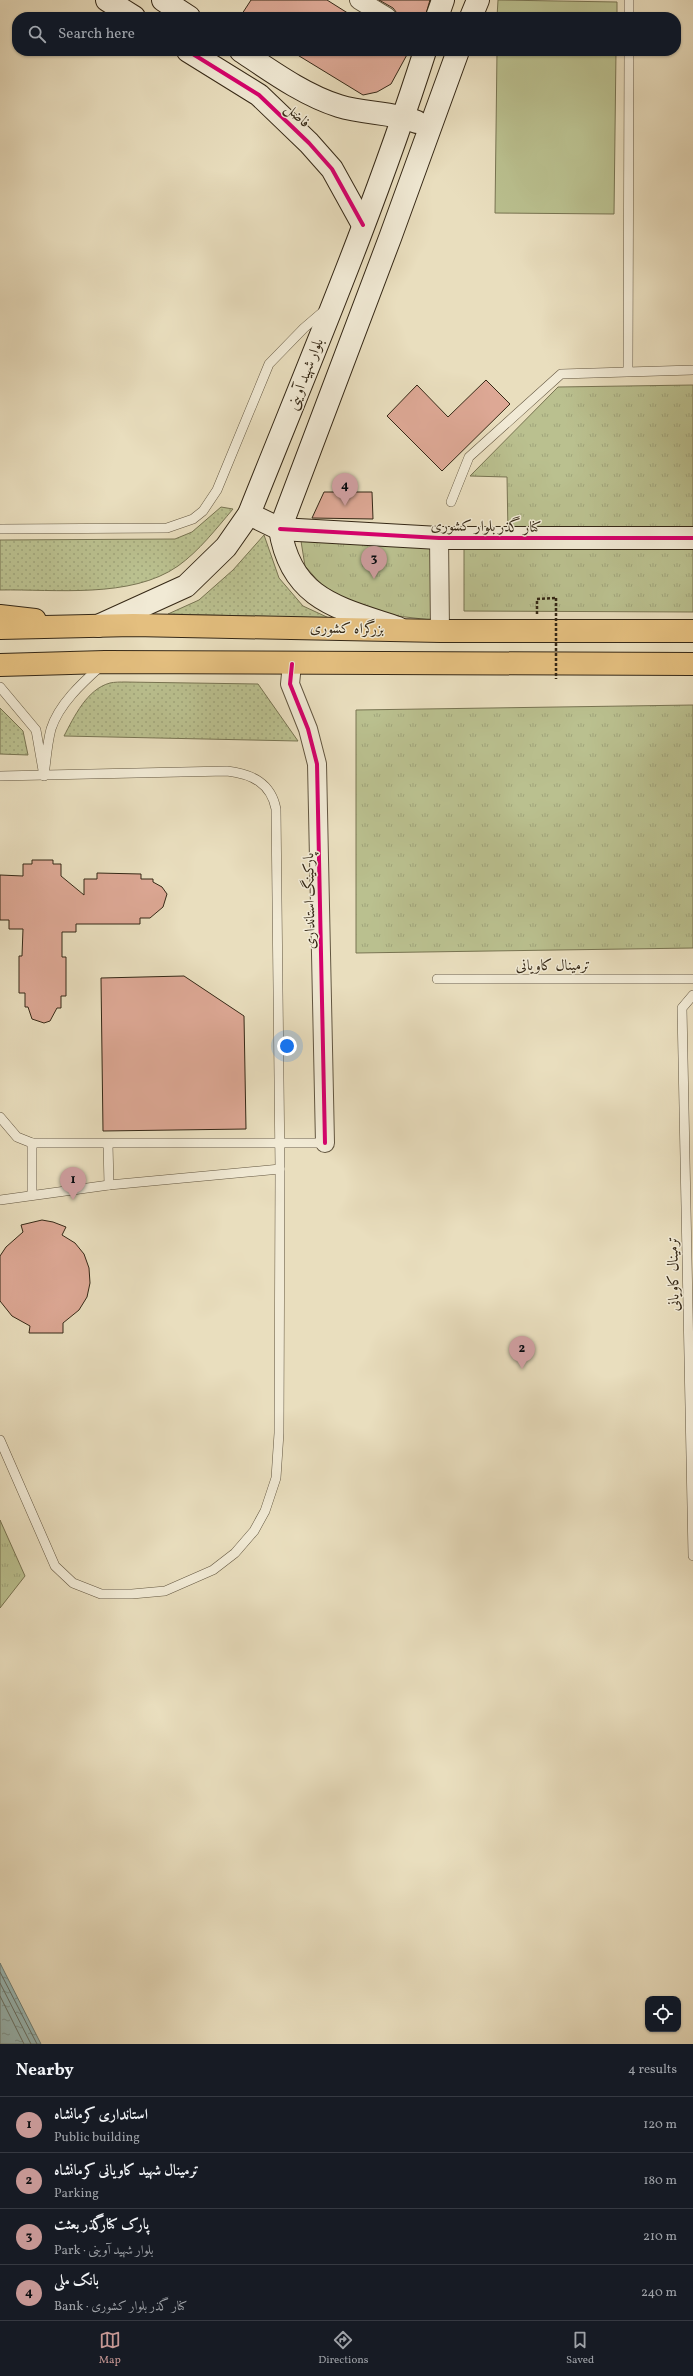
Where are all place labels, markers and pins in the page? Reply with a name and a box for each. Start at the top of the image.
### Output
pin: 4 [332,473,358,506]
pin: 3 [361,546,387,579]
pin: 1 [60,1167,86,1200]
pin: 2 [509,1336,535,1369]

